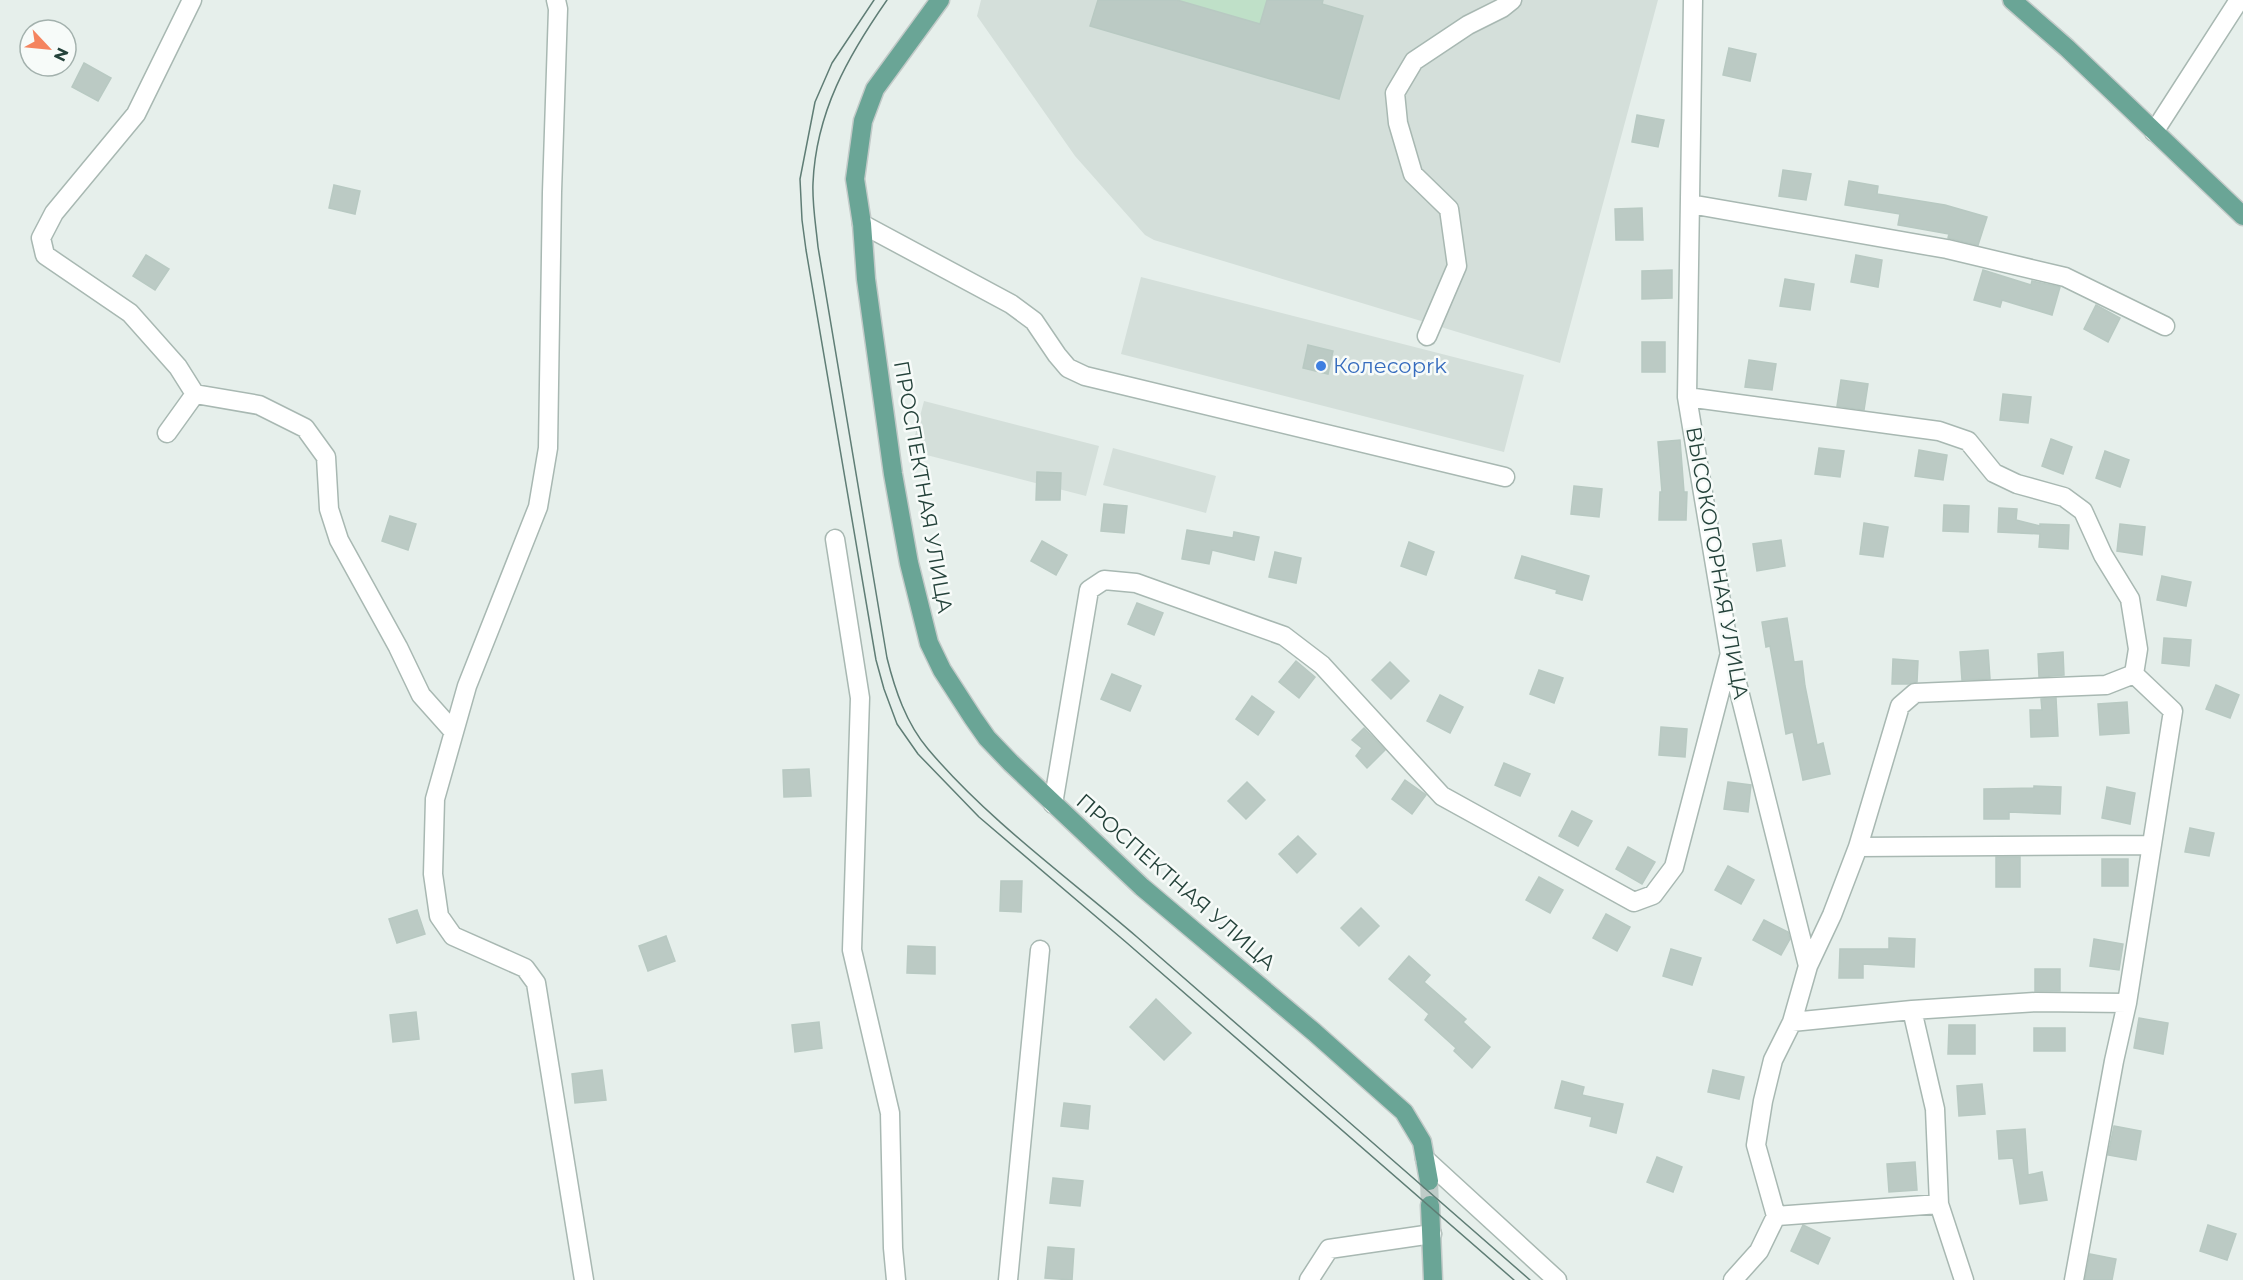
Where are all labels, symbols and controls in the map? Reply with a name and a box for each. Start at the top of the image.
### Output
north arrow [18,18,78,78]
text: N [50,44,72,64]
place label: Колесоprk [1333,353,1447,378]
street label: ПРОСПЕКТНАЯ УЛИЦА [889,358,958,616]
marker: Колесоprk [1314,359,1328,373]
street label: ВЫСОКОГОРНАЯ УЛИЦА [1681,424,1754,702]
street label: ПРОСПЕКТНАЯ УЛИЦА [1071,788,1282,975]

